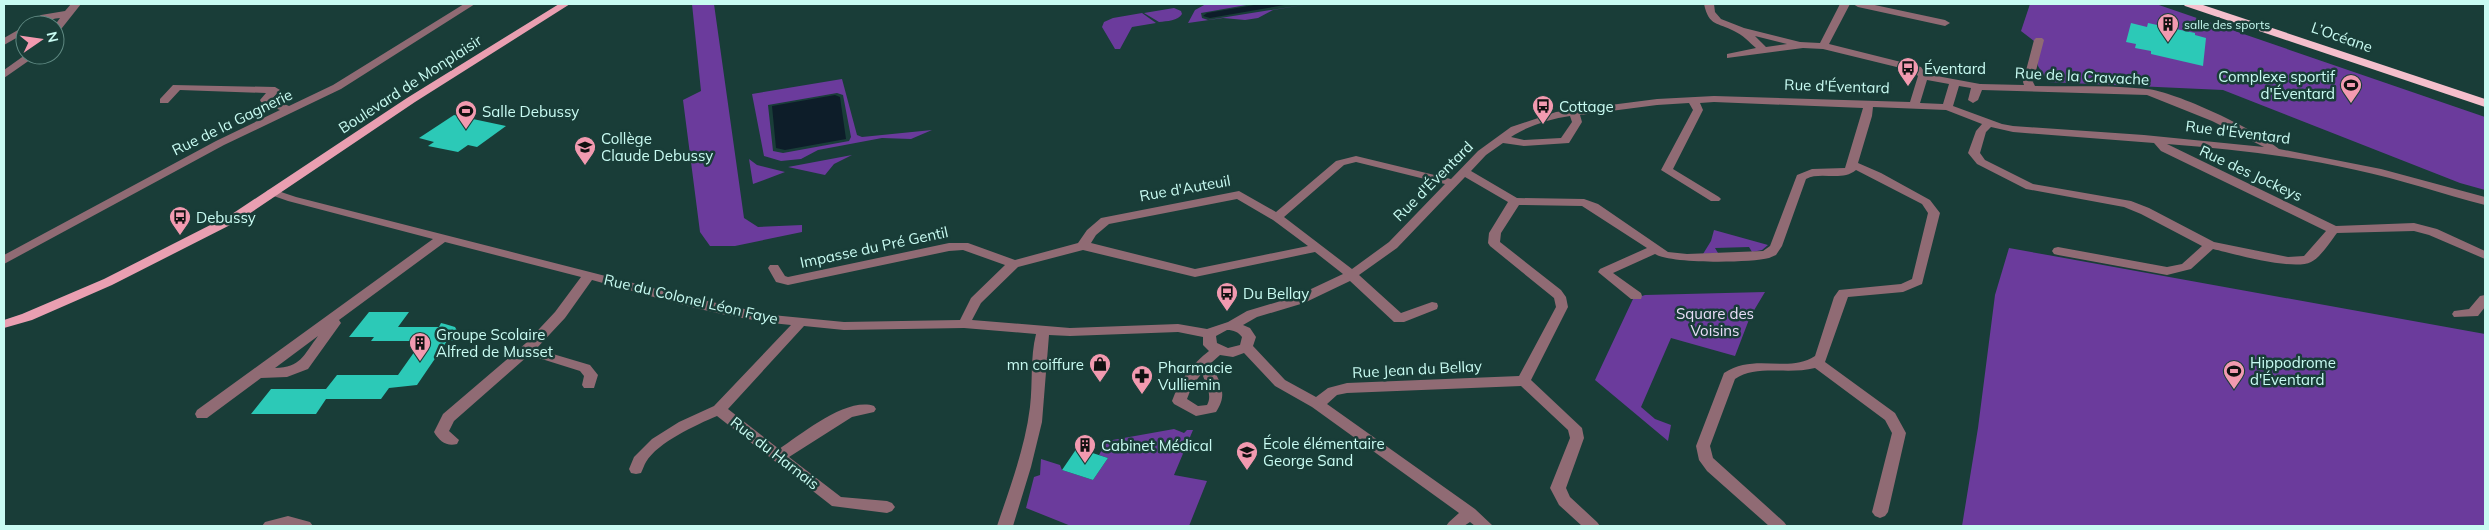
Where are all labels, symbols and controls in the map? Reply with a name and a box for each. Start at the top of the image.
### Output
building icon: salle des sports [2156,12,2180,43]
north arrow [15,15,65,65]
place label: salle des sports [2184,17,2270,32]
street label: L’Océane [2309,18,2375,56]
text: N [43,30,63,44]
street label: Boulevard de Monplaisir [335,30,486,137]
bus stop icon: Éventard [1896,56,1920,87]
place label: Éventard [1924,59,1986,78]
street label: Rue de la Cravache [2014,63,2150,89]
place label: Complexe sportif d'Éventard [2218,67,2336,103]
sports icon: Complexe sportif d'Éventard [2339,73,2363,104]
street label: Rue d'Éventard [1784,75,1890,97]
street label: Rue de la Gagnerie [169,85,295,159]
bus stop icon: Cottage [1531,94,1555,125]
place label: Cottage [1559,97,1614,116]
sports icon: Salle Debussy [454,99,478,130]
place label: Salle Debussy [482,102,579,121]
street label: Rue d'Éventard [2184,116,2292,148]
place label: Collège Claude Debussy [601,129,713,165]
school or university icon: Collège Claude Debussy [573,135,597,166]
street label: Rue d'Éventard [1389,137,1477,225]
street label: Rue des Jockeys [2197,141,2305,205]
street label: Rue d'Auteuil [1138,171,1232,205]
bus stop icon: Debussy [168,205,192,236]
place label: Debussy [196,208,256,227]
street label: Impasse du Pré Gentil [798,222,950,272]
street label: Rue du Colonel Léon Faye [602,270,780,328]
bus stop icon: Du Bellay [1215,281,1239,312]
place label: Du Bellay [1243,284,1309,303]
park label: Square des Voisins [1676,304,1754,340]
place label: Groupe Scolaire Alfred de Musset [436,325,553,361]
building icon: Groupe Scolaire Alfred de Musset [408,331,432,362]
shop icon: mn coiffure [1088,352,1112,383]
place label: Hippodrome d'Éventard [2250,353,2336,389]
place label: mn coiffure [1007,355,1084,374]
street label: Rue Jean du Bellay [1352,356,1482,382]
place label: Pharmacie Vulliemin [1158,358,1232,394]
sports icon: Hippodrome d'Éventard [2222,359,2246,390]
pharmacy icon: Pharmacie Vulliemin [1130,364,1154,395]
street label: Rue du Harnais [727,412,823,494]
building icon: Cabinet Médical [1073,433,1097,464]
place label: École élémentaire George Sand [1263,434,1385,470]
place label: Cabinet Médical [1101,436,1212,455]
school or university icon: École élémentaire George Sand [1235,440,1259,471]

